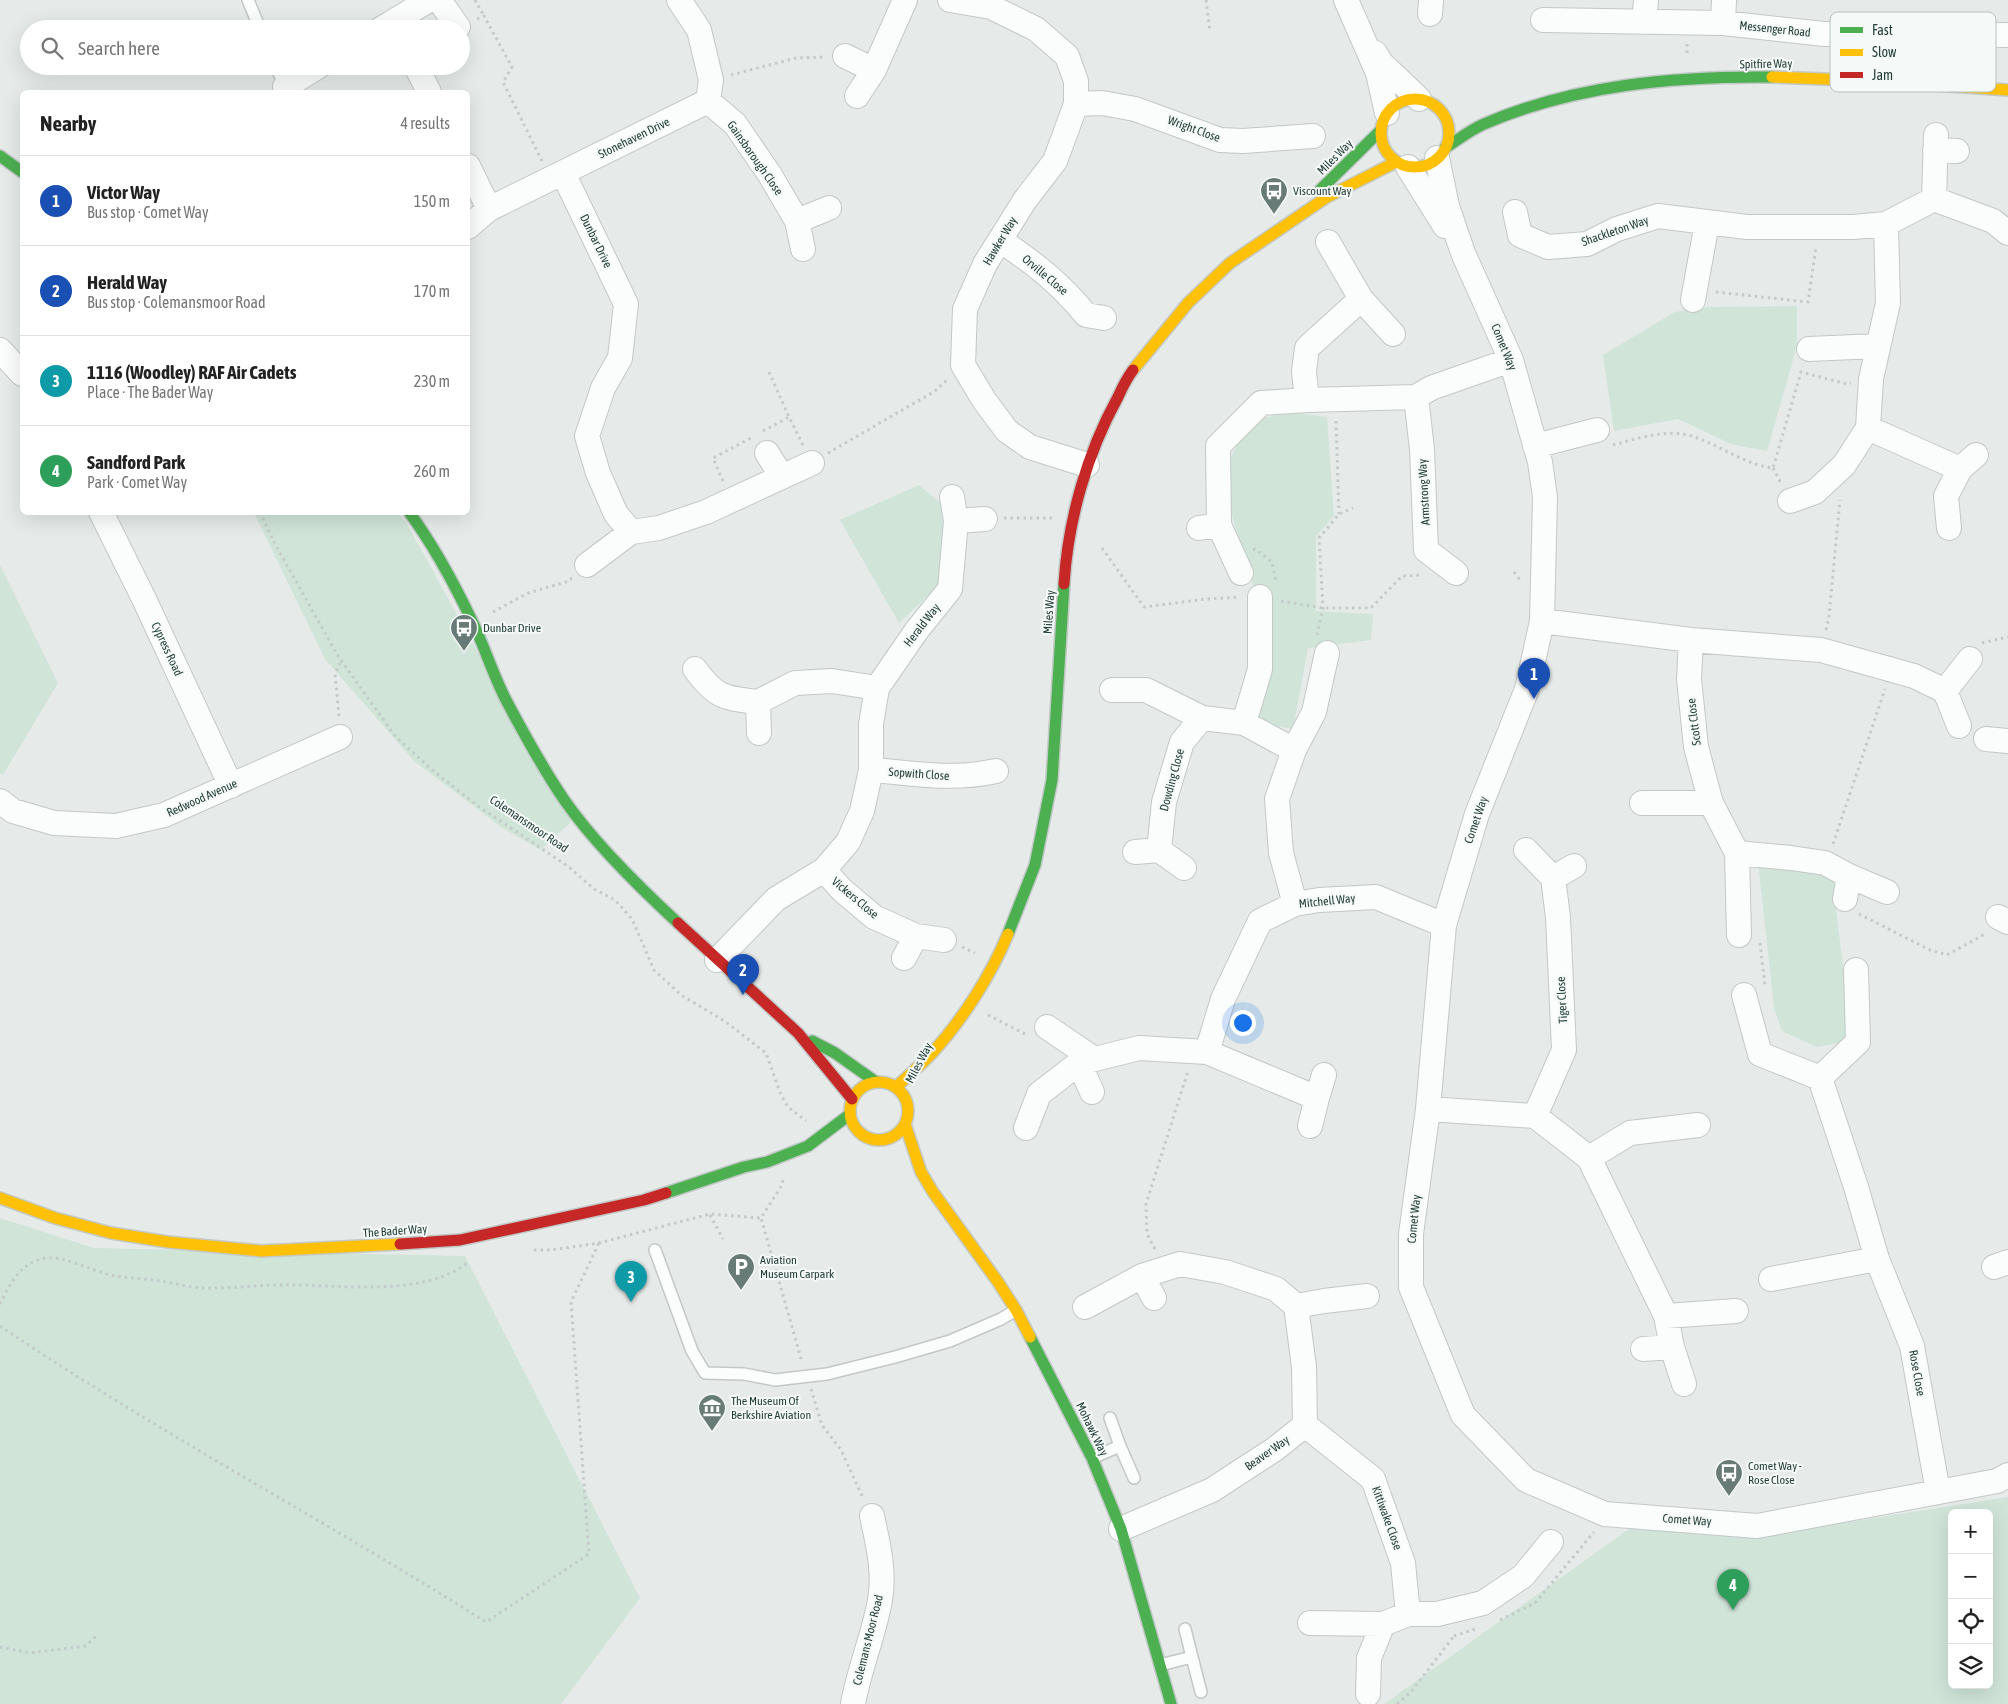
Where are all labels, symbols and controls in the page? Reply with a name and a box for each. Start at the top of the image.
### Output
legend [1830,12,1996,92]
street label: Messenger Road [1739,18,1811,40]
search box [20,20,470,75]
text: Fast [1872,22,1893,38]
icon: search [38,34,66,62]
text: Search here [78,37,160,59]
text: Slow [1872,44,1897,60]
street label: Spitfire Way [1740,57,1792,71]
text: Jam [1872,67,1893,83]
text: Nearby [40,111,96,135]
street label: Wright Close [1166,113,1222,145]
text: 4 results [400,114,450,132]
street label: Stonehaven Drive [596,115,672,161]
street label: Gainsborough Close [724,118,786,198]
street label: Miles Way [1314,136,1356,178]
bus stop icon: Viscount Way [1259,176,1289,215]
text: Victor Way [87,181,160,203]
place label: Viscount Way [1293,184,1352,198]
text: 1 [52,192,60,210]
text: 150 m [414,192,450,210]
text: Bus stop · Comet Way [87,203,209,221]
street label: Dunbar Drive [577,212,615,270]
street label: Shackleton Way [1580,213,1650,249]
street label: Hawker Way [980,214,1020,268]
street label: Orville Close [1019,252,1071,298]
text: Herald Way [87,271,167,293]
text: 2 [52,282,60,300]
text: 170 m [414,282,450,300]
text: Bus stop · Colemansmoor Road [87,293,266,311]
street label: Comet Way [1488,322,1520,372]
text: 1116 (Woodley) RAF Air Cadets [87,361,296,383]
text: 3 [52,372,60,390]
text: 230 m [414,372,450,390]
text: Place · The Bader Way [87,383,213,401]
text: Sandford Park [87,451,185,473]
street label: Armstrong Way [1415,458,1433,526]
text: 4 [52,462,60,480]
text: 260 m [414,462,450,480]
text: Park · Comet Way [87,473,187,491]
street label: Miles Way [1040,589,1058,634]
street label: Herald Way [901,601,943,649]
bus stop icon: Dunbar Drive [449,613,479,652]
street label: Cypress Road [148,620,186,678]
place label: Dunbar Drive [483,621,541,635]
pin: 1 [1518,658,1550,699]
street label: Scott Close [1684,698,1704,746]
street label: Dowding Close [1157,747,1187,813]
street label: Sopwith Close [888,765,950,783]
street label: Redwood Avenue [164,776,240,820]
street label: Colemansmoor Road [487,793,571,855]
street label: Comet Way [1461,794,1491,845]
street label: Vickers Close [829,874,881,922]
street label: Mitchell Way [1298,891,1356,911]
pin: 2 [727,954,759,995]
street label: Tiger Close [1554,976,1570,1024]
your location [1230,1010,1256,1036]
street label: Miles Way [902,1040,936,1086]
street label: Comet Way [1404,1194,1424,1244]
street label: The Bader Way [362,1222,428,1240]
parking icon: Aviation Museum Carpark [726,1252,756,1291]
place label: Aviation Museum Carpark [760,1253,835,1281]
pin: 3 [615,1261,647,1302]
street label: Rose Close [1906,1349,1928,1397]
museum icon: The Museum Of Berkshire Aviation [697,1393,727,1432]
place label: The Museum Of Berkshire Aviation [731,1394,811,1422]
street label: Mohawk Way [1073,1400,1111,1458]
street label: Beaver Way [1242,1433,1292,1473]
bus stop icon: Comet Way - Rose Close [1714,1458,1744,1497]
place label: Comet Way - Rose Close [1748,1459,1802,1487]
street label: Kittiwake Close [1369,1484,1405,1552]
map controls [1948,1509,1993,1689]
button: + [1948,1509,1993,1554]
street label: Comet Way [1662,1511,1712,1529]
button: − [1948,1554,1993,1599]
pin: 4 [1717,1569,1749,1610]
street label: Colemans Moor Road [850,1593,886,1687]
button: locate [1948,1599,1993,1644]
button: layers [1948,1644,1993,1689]

